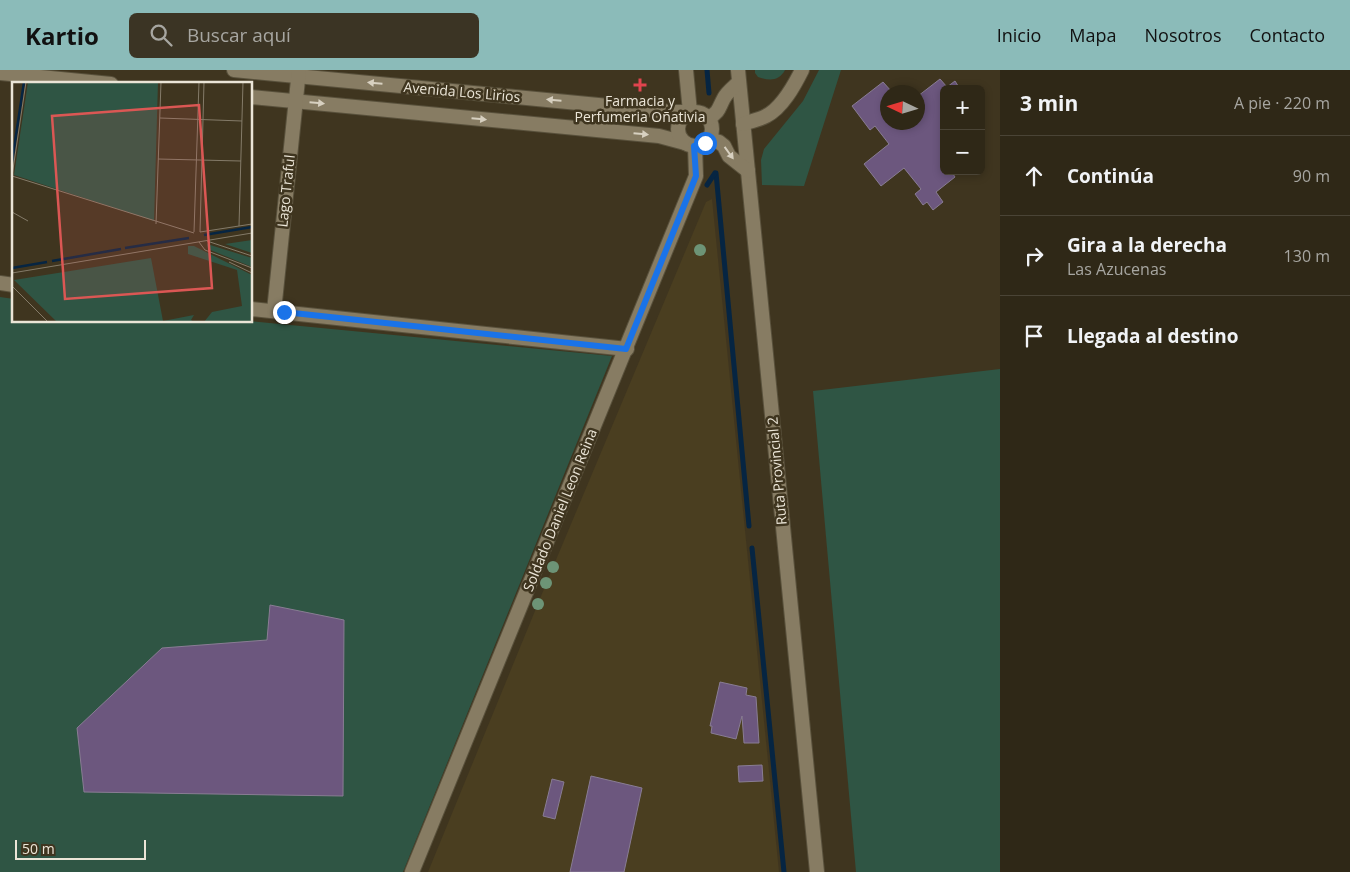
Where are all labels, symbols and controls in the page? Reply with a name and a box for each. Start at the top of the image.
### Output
search box [129,13,479,58]
text: Kartio [25,19,99,52]
icon: search [147,21,175,49]
text: Buscar aquí [187,22,291,48]
text: Inicio [997,23,1041,47]
text: Mapa [1069,23,1117,47]
text: Nosotros [1145,23,1222,47]
text: Contacto [1250,23,1325,47]
street label: Avenida Los Lirios [403,77,521,106]
one-way arrow [366,79,382,87]
marker: Farmacia y Perfumeria Oñativia [634,79,646,91]
inset map [12,82,252,322]
north arrow [880,85,925,130]
map controls [940,85,985,175]
button: + [940,85,985,130]
text: 3 min [1020,89,1078,117]
place label: Farmacia y Perfumeria Oñativia [575,91,705,126]
text: A pie · 220 m [1234,92,1330,114]
one-way arrow [546,96,562,104]
one-way arrow [309,99,325,107]
one-way arrow [471,115,487,123]
one-way arrow [633,130,649,138]
button: − [940,130,985,175]
route start [694,132,717,155]
one-way arrow [724,146,734,160]
street label: Lago Traful [272,154,299,228]
icon: ahead [1020,162,1048,190]
text: Continúa [1067,163,1154,189]
text: 90 m [1293,165,1330,187]
text: Gira a la derecha [1067,232,1227,258]
icon: right [1020,242,1048,270]
text: 130 m [1284,245,1330,267]
text: Las Azucenas [1067,258,1166,280]
route end [273,301,296,324]
icon: arrive [1020,322,1048,350]
text: Llegada al destino [1067,323,1239,349]
street label: Ruta Provincial 2 [762,416,791,526]
street label: Soldado Daniel Leon Reina [518,426,601,594]
scale bar [15,837,146,860]
text: 50 m [22,839,55,858]

